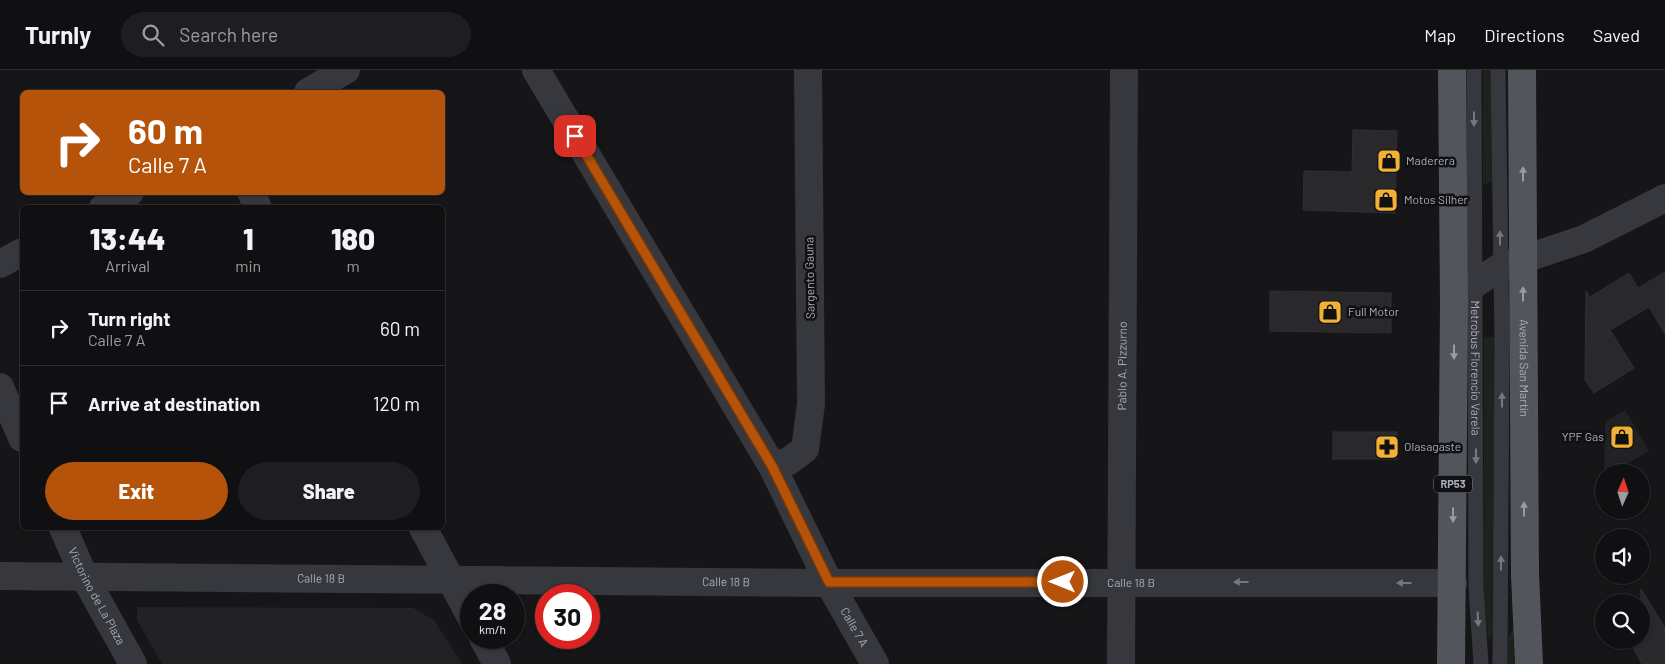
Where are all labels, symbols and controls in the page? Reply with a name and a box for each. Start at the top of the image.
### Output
search box [121,12,471,57]
text: Turnly [25,20,91,49]
icon: search [139,21,167,49]
text: Search here [179,23,278,46]
text: Map [1424,24,1456,46]
text: Directions [1484,24,1565,46]
text: Saved [1593,24,1640,46]
text: 60 m [128,109,203,151]
icon: right [45,110,110,175]
one-way arrow [1470,111,1478,127]
pin [554,115,596,157]
icon: arrive [561,122,589,150]
shop icon: Maderera [1376,148,1402,174]
text: Calle 7 A [128,151,207,177]
place label: Maderera [1406,153,1455,167]
one-way arrow [1518,166,1526,182]
shop icon: Motos Silher [1373,187,1399,213]
place label: Motos Silher [1404,192,1469,206]
text: 13:44 [90,220,166,256]
text: 1 [243,220,254,256]
text: 180 [331,220,375,256]
one-way arrow [1495,230,1503,246]
street label: Sargento Gauna [801,237,817,319]
text: Arrival [105,256,150,275]
text: min [235,256,261,275]
text: m [346,256,360,275]
one-way arrow [1519,286,1527,302]
shop icon: Full Motor [1317,299,1343,325]
street label: Metrobus Florencio Varela [1469,300,1483,436]
place label: Full Motor [1348,304,1400,318]
text: Turn right [88,307,170,330]
icon: right [45,314,73,342]
text: 60 m [380,317,420,340]
street label: Avenida San Martín [1517,319,1532,417]
street label: Pablo A. Pizzurno [1114,321,1129,411]
text: Calle 7 A [88,330,145,349]
one-way arrow [1450,344,1458,360]
icon: arrive [45,389,73,417]
text: Arrive at destination [88,392,260,415]
text: 120 m [373,392,420,415]
one-way arrow [1498,392,1506,408]
shop icon: YPF Gas [1609,424,1635,450]
place label: YPF Gas [1562,429,1604,443]
pharmacy icon: Olasagaste [1374,434,1400,460]
place label: Olasagaste [1404,439,1461,453]
one-way arrow [1472,448,1480,464]
button: Exit [45,462,228,520]
button: Share [238,462,420,520]
north arrow [1595,464,1650,519]
map controls [1595,464,1650,649]
road number: RP53 [1434,476,1472,492]
one-way arrow [1520,501,1528,517]
one-way arrow [1449,507,1457,523]
button: sound [1595,529,1650,584]
street label: Victorino de La Plaza [66,545,129,647]
position arrow [1036,555,1088,607]
one-way arrow [1497,555,1505,571]
street label: Calle 18 B [297,571,345,585]
street label: Calle 18 B [702,574,750,588]
street label: Calle 18 B [1107,575,1155,589]
one-way arrow [1233,578,1249,586]
one-way arrow [1396,579,1412,587]
speed limit sign: 30 [535,584,600,649]
button: search [1595,594,1650,649]
text: 28 [479,595,506,625]
street label: Calle 7 A [838,605,872,649]
one-way arrow [1475,611,1483,627]
text: km/h [479,622,506,636]

